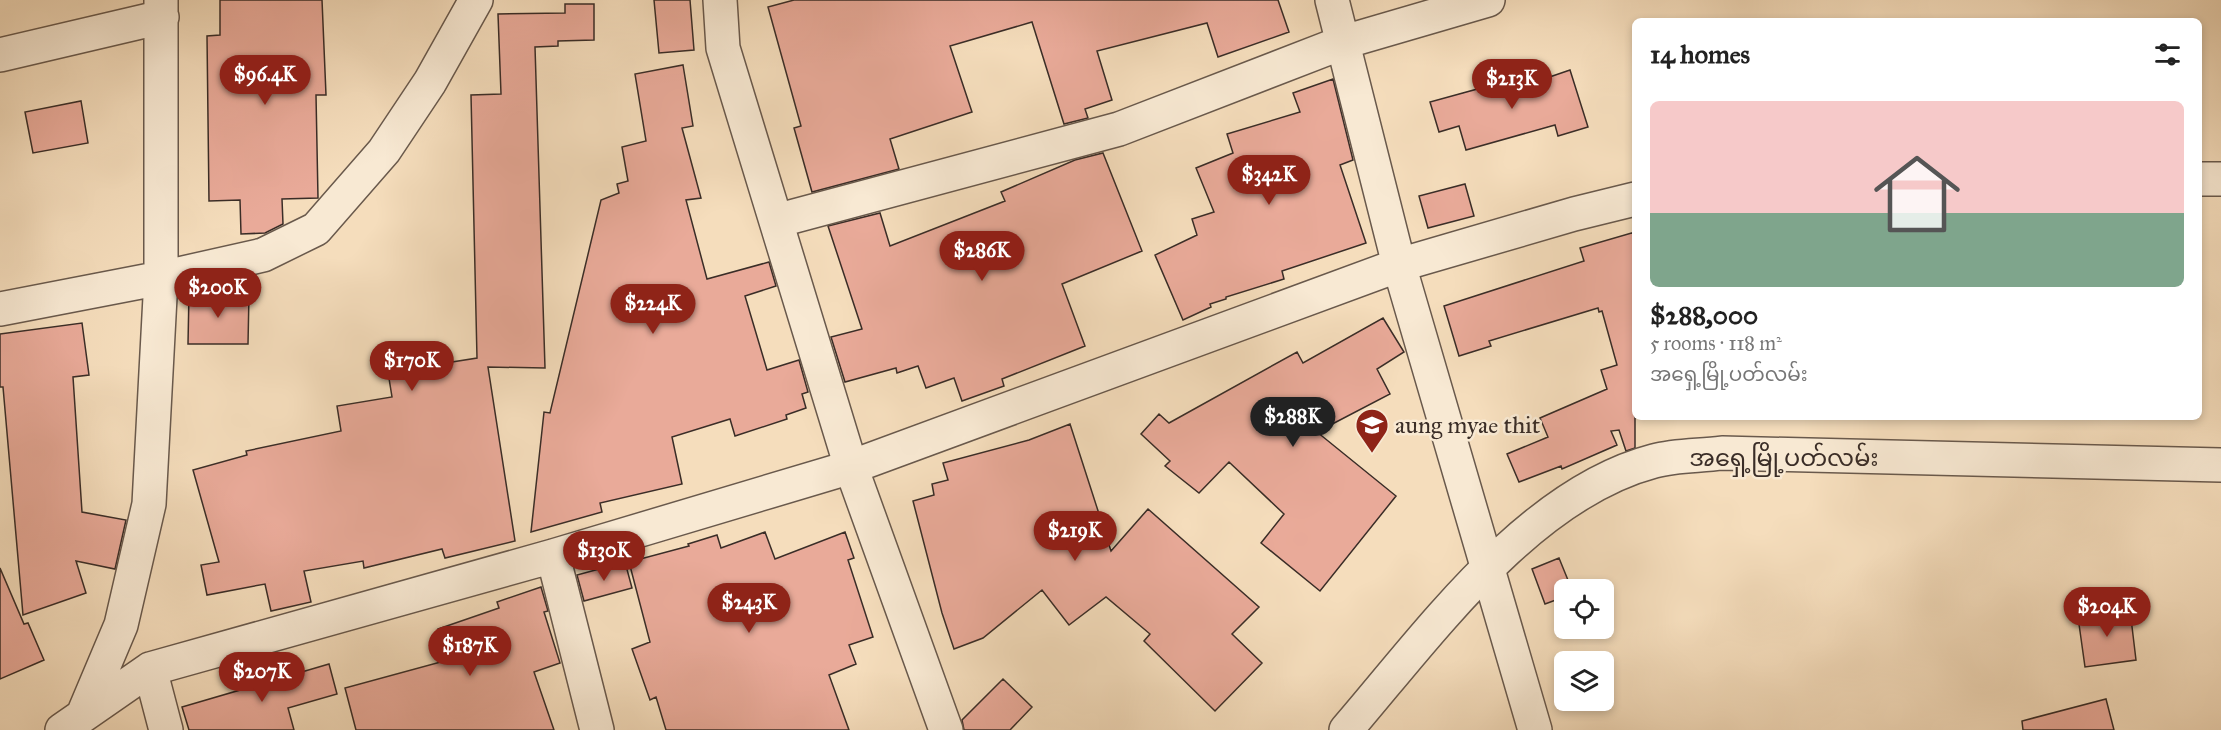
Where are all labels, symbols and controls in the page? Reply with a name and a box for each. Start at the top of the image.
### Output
text: 14 homes [1650,38,1750,70]
icon: filters [2151,38,2184,71]
pin: $96.4K [216,55,314,106]
pin: $213K [1470,59,1554,110]
text: $96.4K [234,62,296,86]
text: $213K [1486,66,1538,90]
icon: home [1863,140,1971,248]
pin: $342K [1227,155,1311,206]
text: $342K [1241,162,1297,186]
pin: $286K [940,231,1024,282]
text: $286K [954,238,1010,262]
pin: $200K [176,268,260,319]
text: $200K [188,275,248,299]
pin: $224K [611,284,695,335]
text: $224K [625,291,682,315]
text: $288,000 [1650,299,1758,331]
text: 5 rooms · 118 m² [1650,331,1782,355]
pin: $170K [370,341,454,392]
text: $170K [384,348,440,372]
text: အရှေ့မြို့ပတ်လမ်း [1650,362,1808,386]
pin: $288K [1251,397,1335,448]
text: $288K [1264,404,1322,428]
school or university icon: aung myae thit [1354,407,1390,454]
place label: aung myae thit [1395,410,1541,440]
street label: အရှေ့မြို့ပတ်လမ်း [1689,442,1879,477]
pin: $219K [1033,511,1117,562]
text: $219K [1048,518,1102,542]
pin: $130K [562,531,646,582]
text: $130K [577,538,631,562]
map controls [1554,579,1614,711]
button: locate [1554,579,1614,639]
pin: $243K [707,583,791,634]
pin: $204K [2065,587,2149,638]
text: $243K [721,590,777,614]
text: $204K [2078,594,2136,618]
pin: $187K [428,626,512,677]
text: $187K [442,633,498,657]
button: layers [1554,651,1614,711]
pin: $207K [220,652,304,703]
text: $207K [233,659,291,683]

